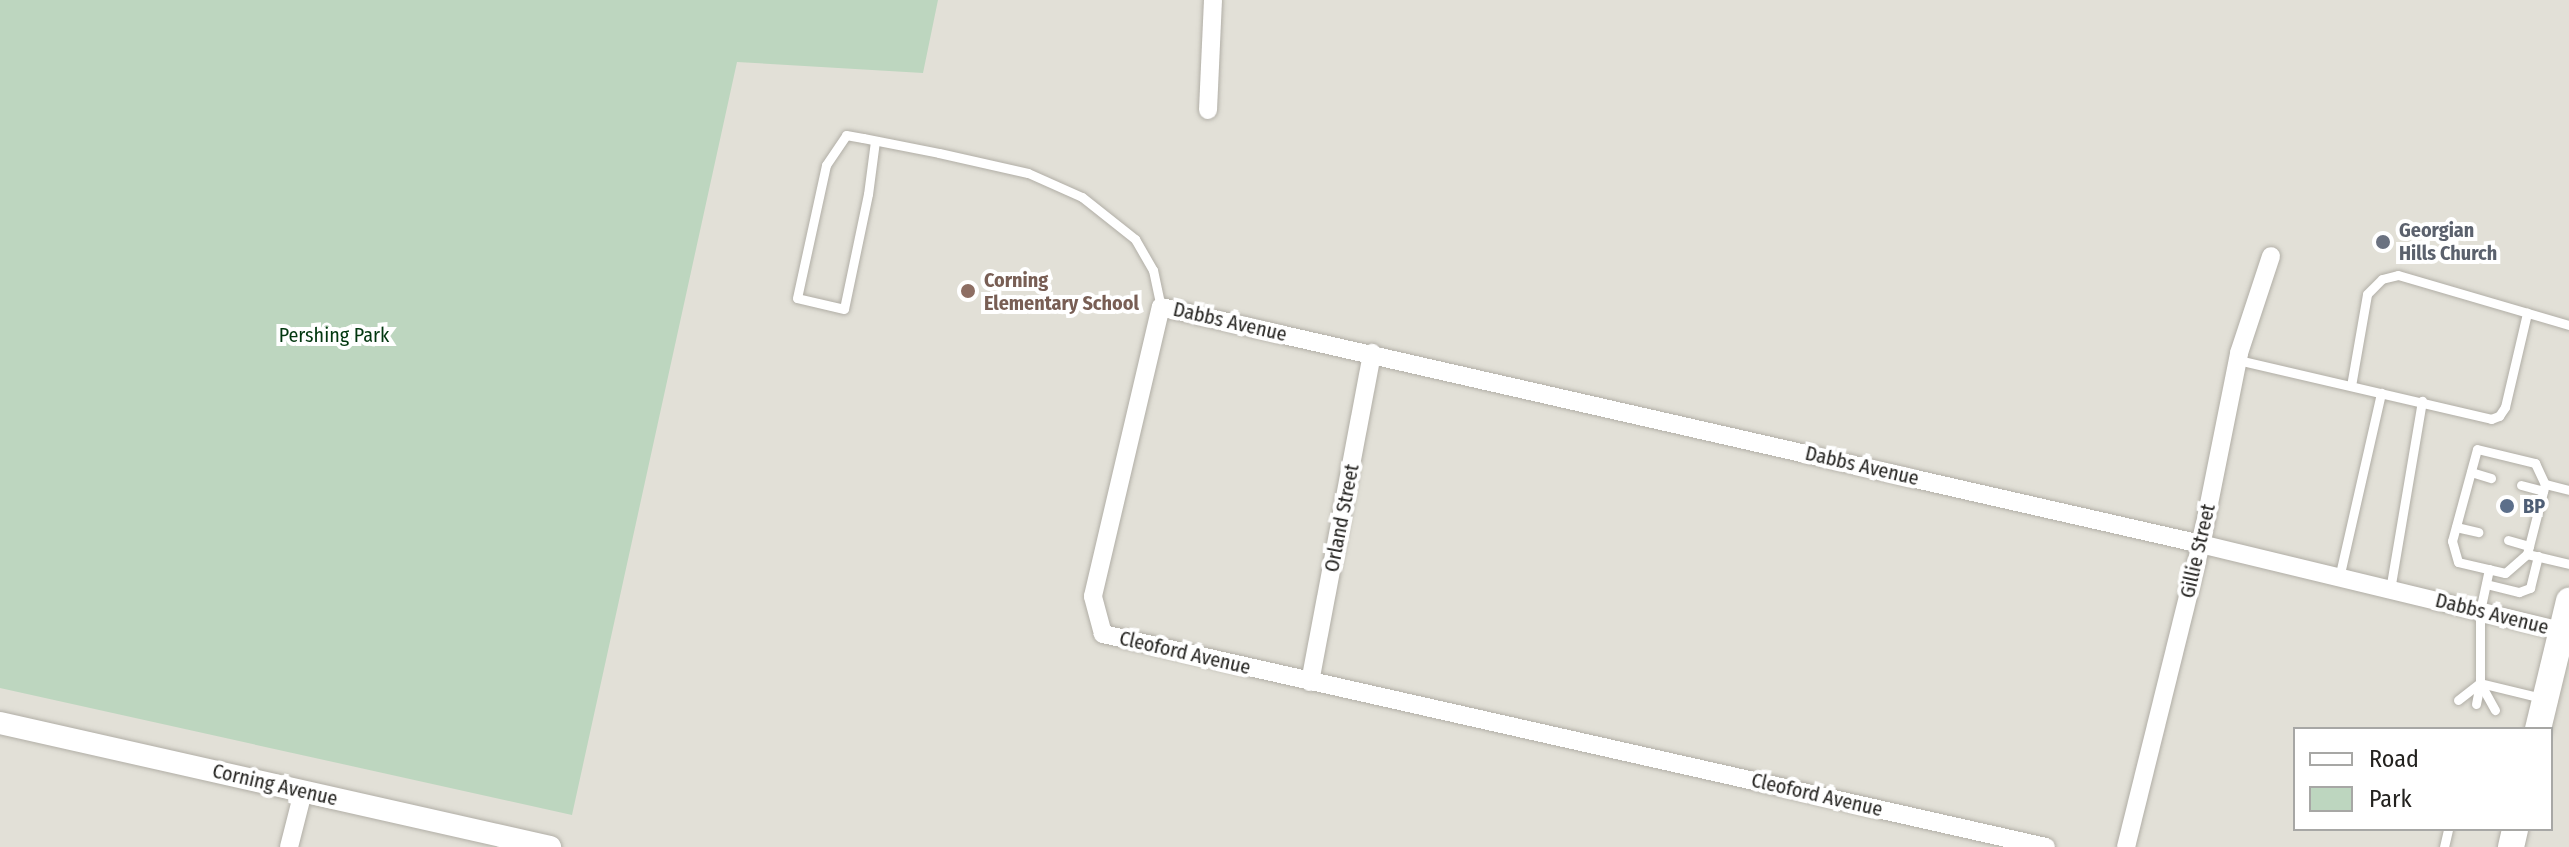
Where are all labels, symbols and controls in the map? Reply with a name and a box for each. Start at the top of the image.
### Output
place label: Georgian Hills Church [2399,218,2497,265]
marker: Georgian Hills Church [2374,233,2392,251]
place label: Corning Elementary School [984,268,1139,315]
marker: Corning Elementary School [959,282,977,300]
street label: Dabbs Avenue [1171,297,1289,347]
park label: Pershing Park [279,323,389,347]
street label: Dabbs Avenue [1803,441,1921,491]
street label: Orland Street [1320,462,1364,574]
place label: BP [2523,494,2545,518]
marker: BP [2498,497,2516,515]
street label: Gillie Street [2176,502,2220,600]
street label: Dabbs Avenue [2433,588,2551,640]
street label: Cleoford Avenue [1117,626,1253,680]
legend [2293,727,2553,831]
text: Road [2369,745,2419,773]
street label: Corning Avenue [210,759,340,811]
street label: Cleoford Avenue [1749,768,1885,822]
text: Park [2369,785,2412,813]

